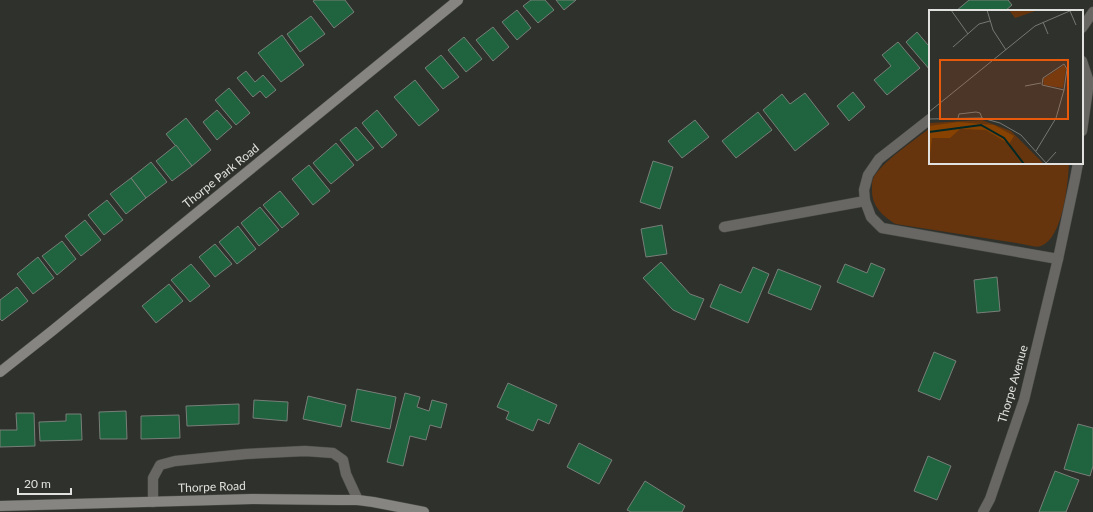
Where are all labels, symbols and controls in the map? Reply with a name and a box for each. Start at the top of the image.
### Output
inset map [929,10,1083,164]
street label: Thorpe Park Road [179,140,262,211]
street label: Thorpe Avenue [994,343,1031,425]
scale bar [18,470,71,496]
text: 20 m [24,476,51,491]
street label: Thorpe Road [178,478,246,495]

